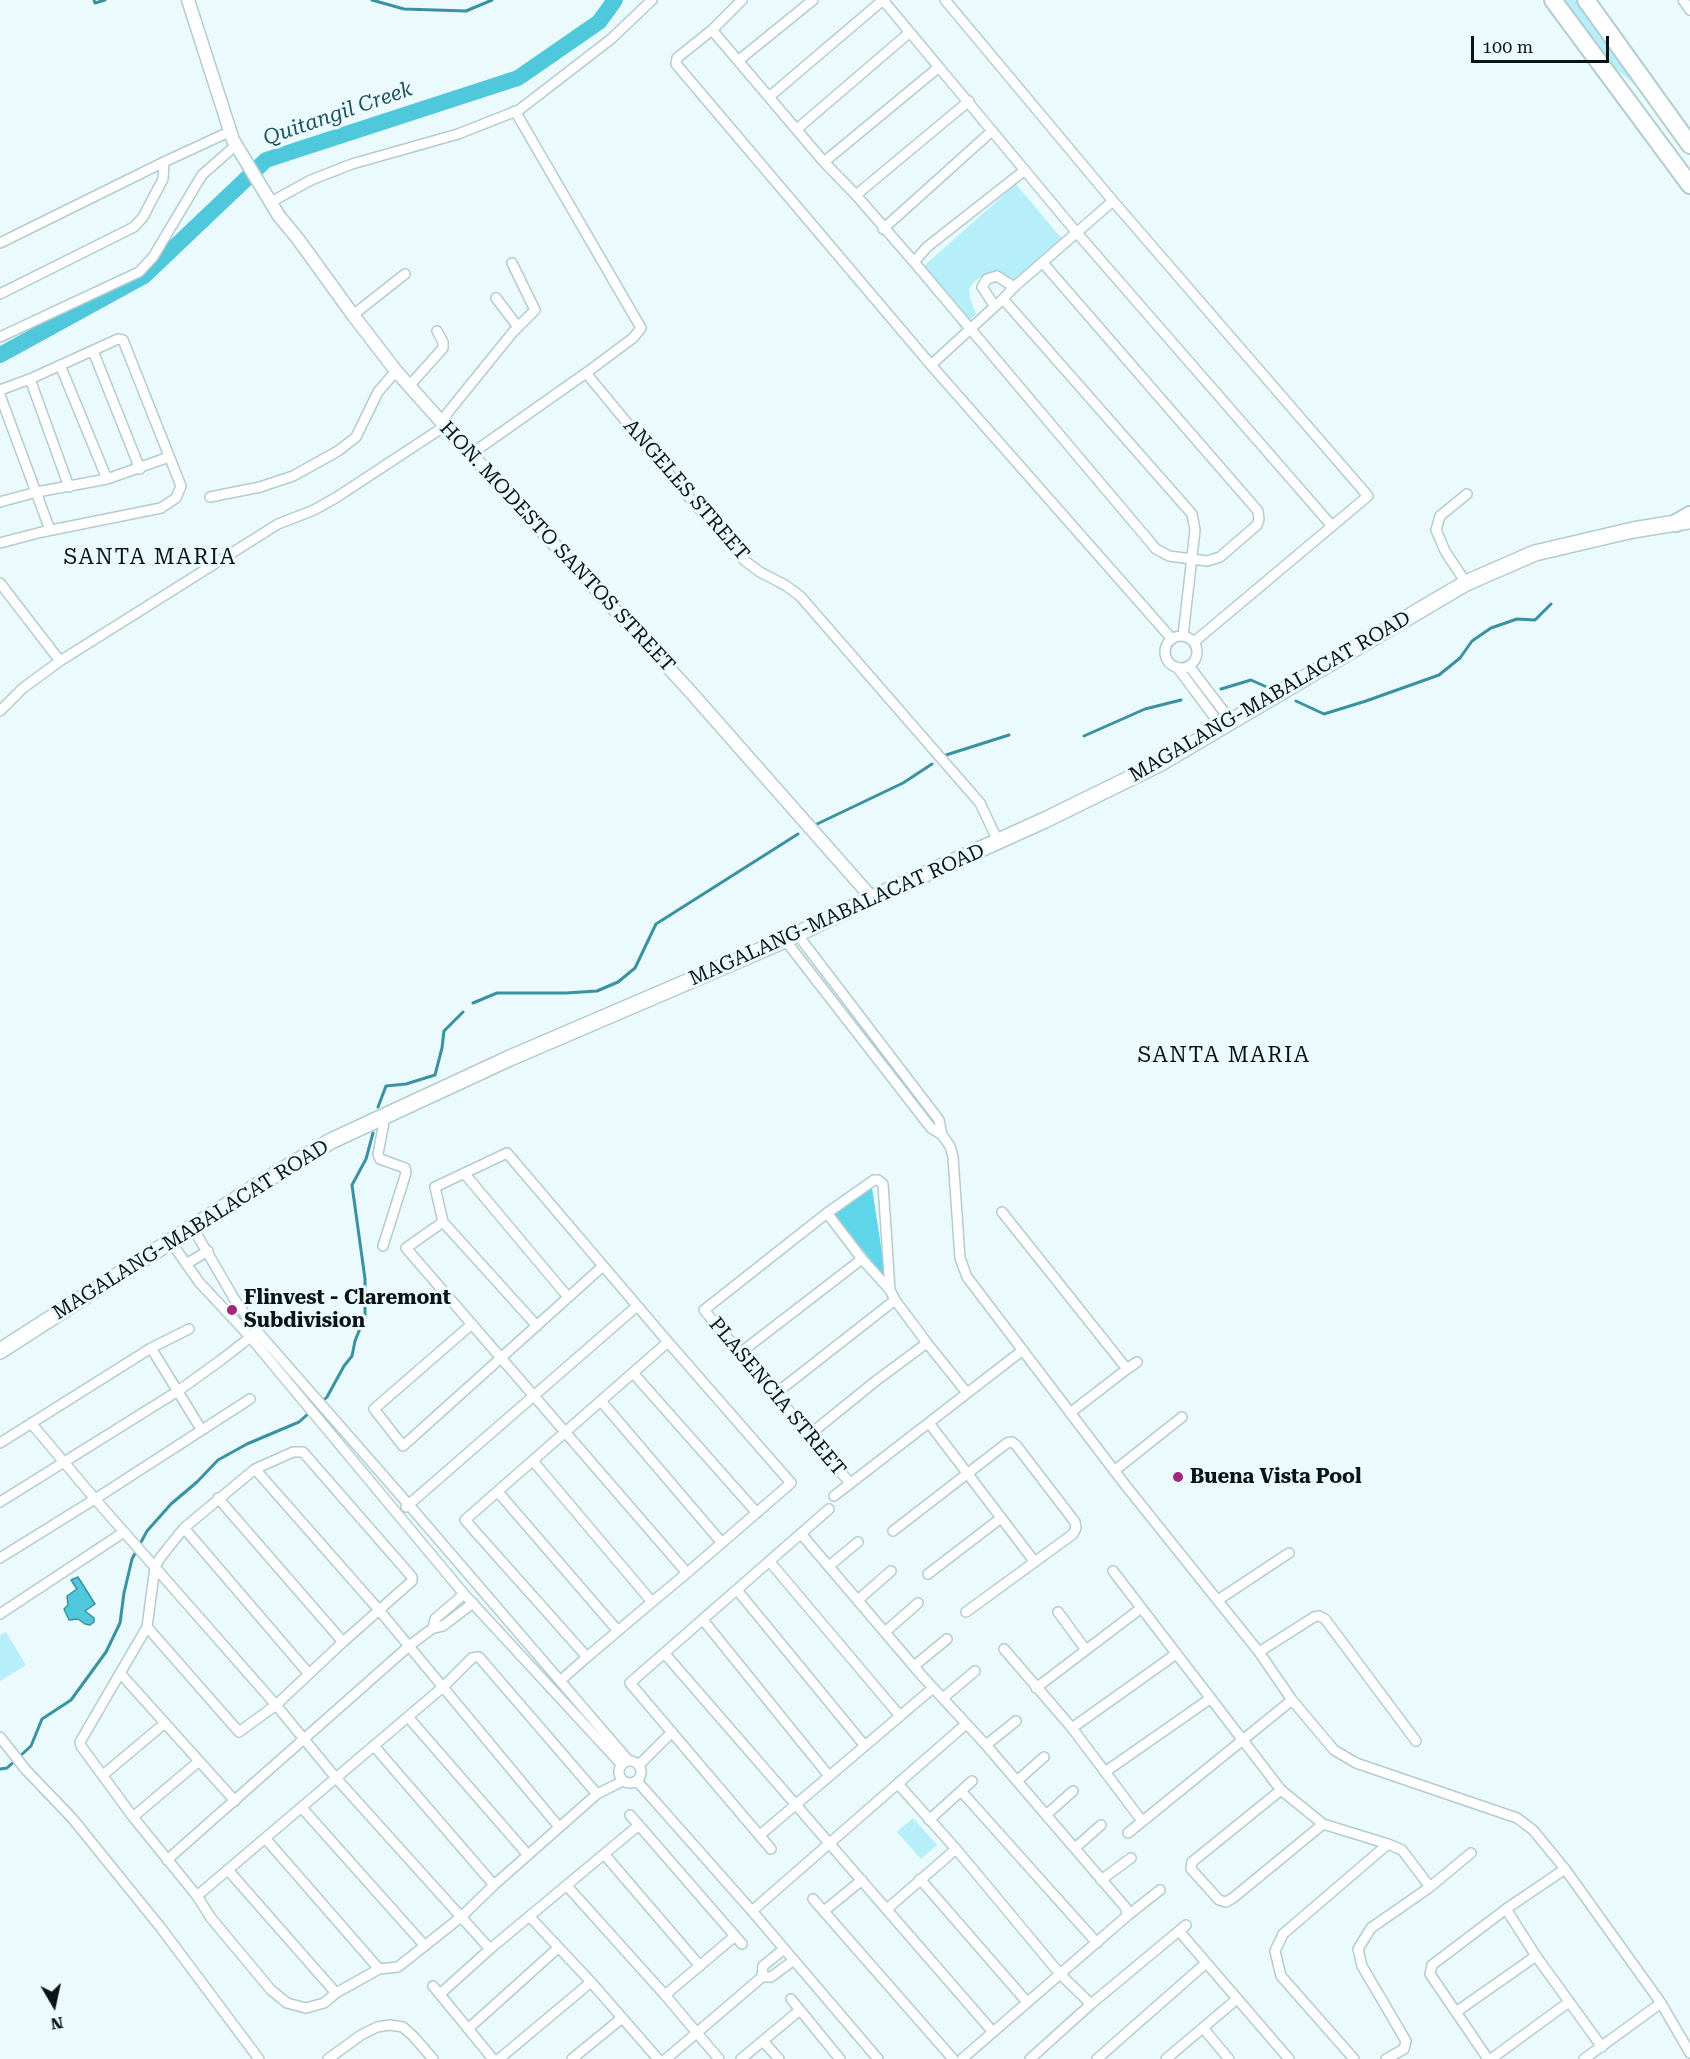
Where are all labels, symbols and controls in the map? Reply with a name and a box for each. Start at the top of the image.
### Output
scale bar [1474,24,1612,62]
text: 100 m [1482,36,1533,57]
water label: Quitangil Creek [260,77,416,151]
street label: ANGELES STREET [618,414,754,566]
street label: HON. MODESTO SANTOS STREET [434,417,680,677]
district label: SANTA MARIA [63,545,237,571]
street label: MAGALANG-MABALACAT ROAD [1125,606,1415,788]
street label: MAGALANG-MABALACAT ROAD [686,839,988,991]
district label: SANTA MARIA [1137,1043,1311,1069]
street label: MAGALANG-MABALACAT ROAD [49,1135,333,1325]
place label: Flinvest - Claremont Subdivision [244,1286,451,1333]
marker: Flinvest - Claremont Subdivision [225,1303,239,1317]
street label: PLASENCIA STREET [704,1313,850,1481]
place label: Buena Vista Pool [1190,1465,1362,1489]
marker: Buena Vista Pool [1171,1470,1185,1484]
north arrow [24,1975,84,2035]
text: N [49,2013,64,2034]

